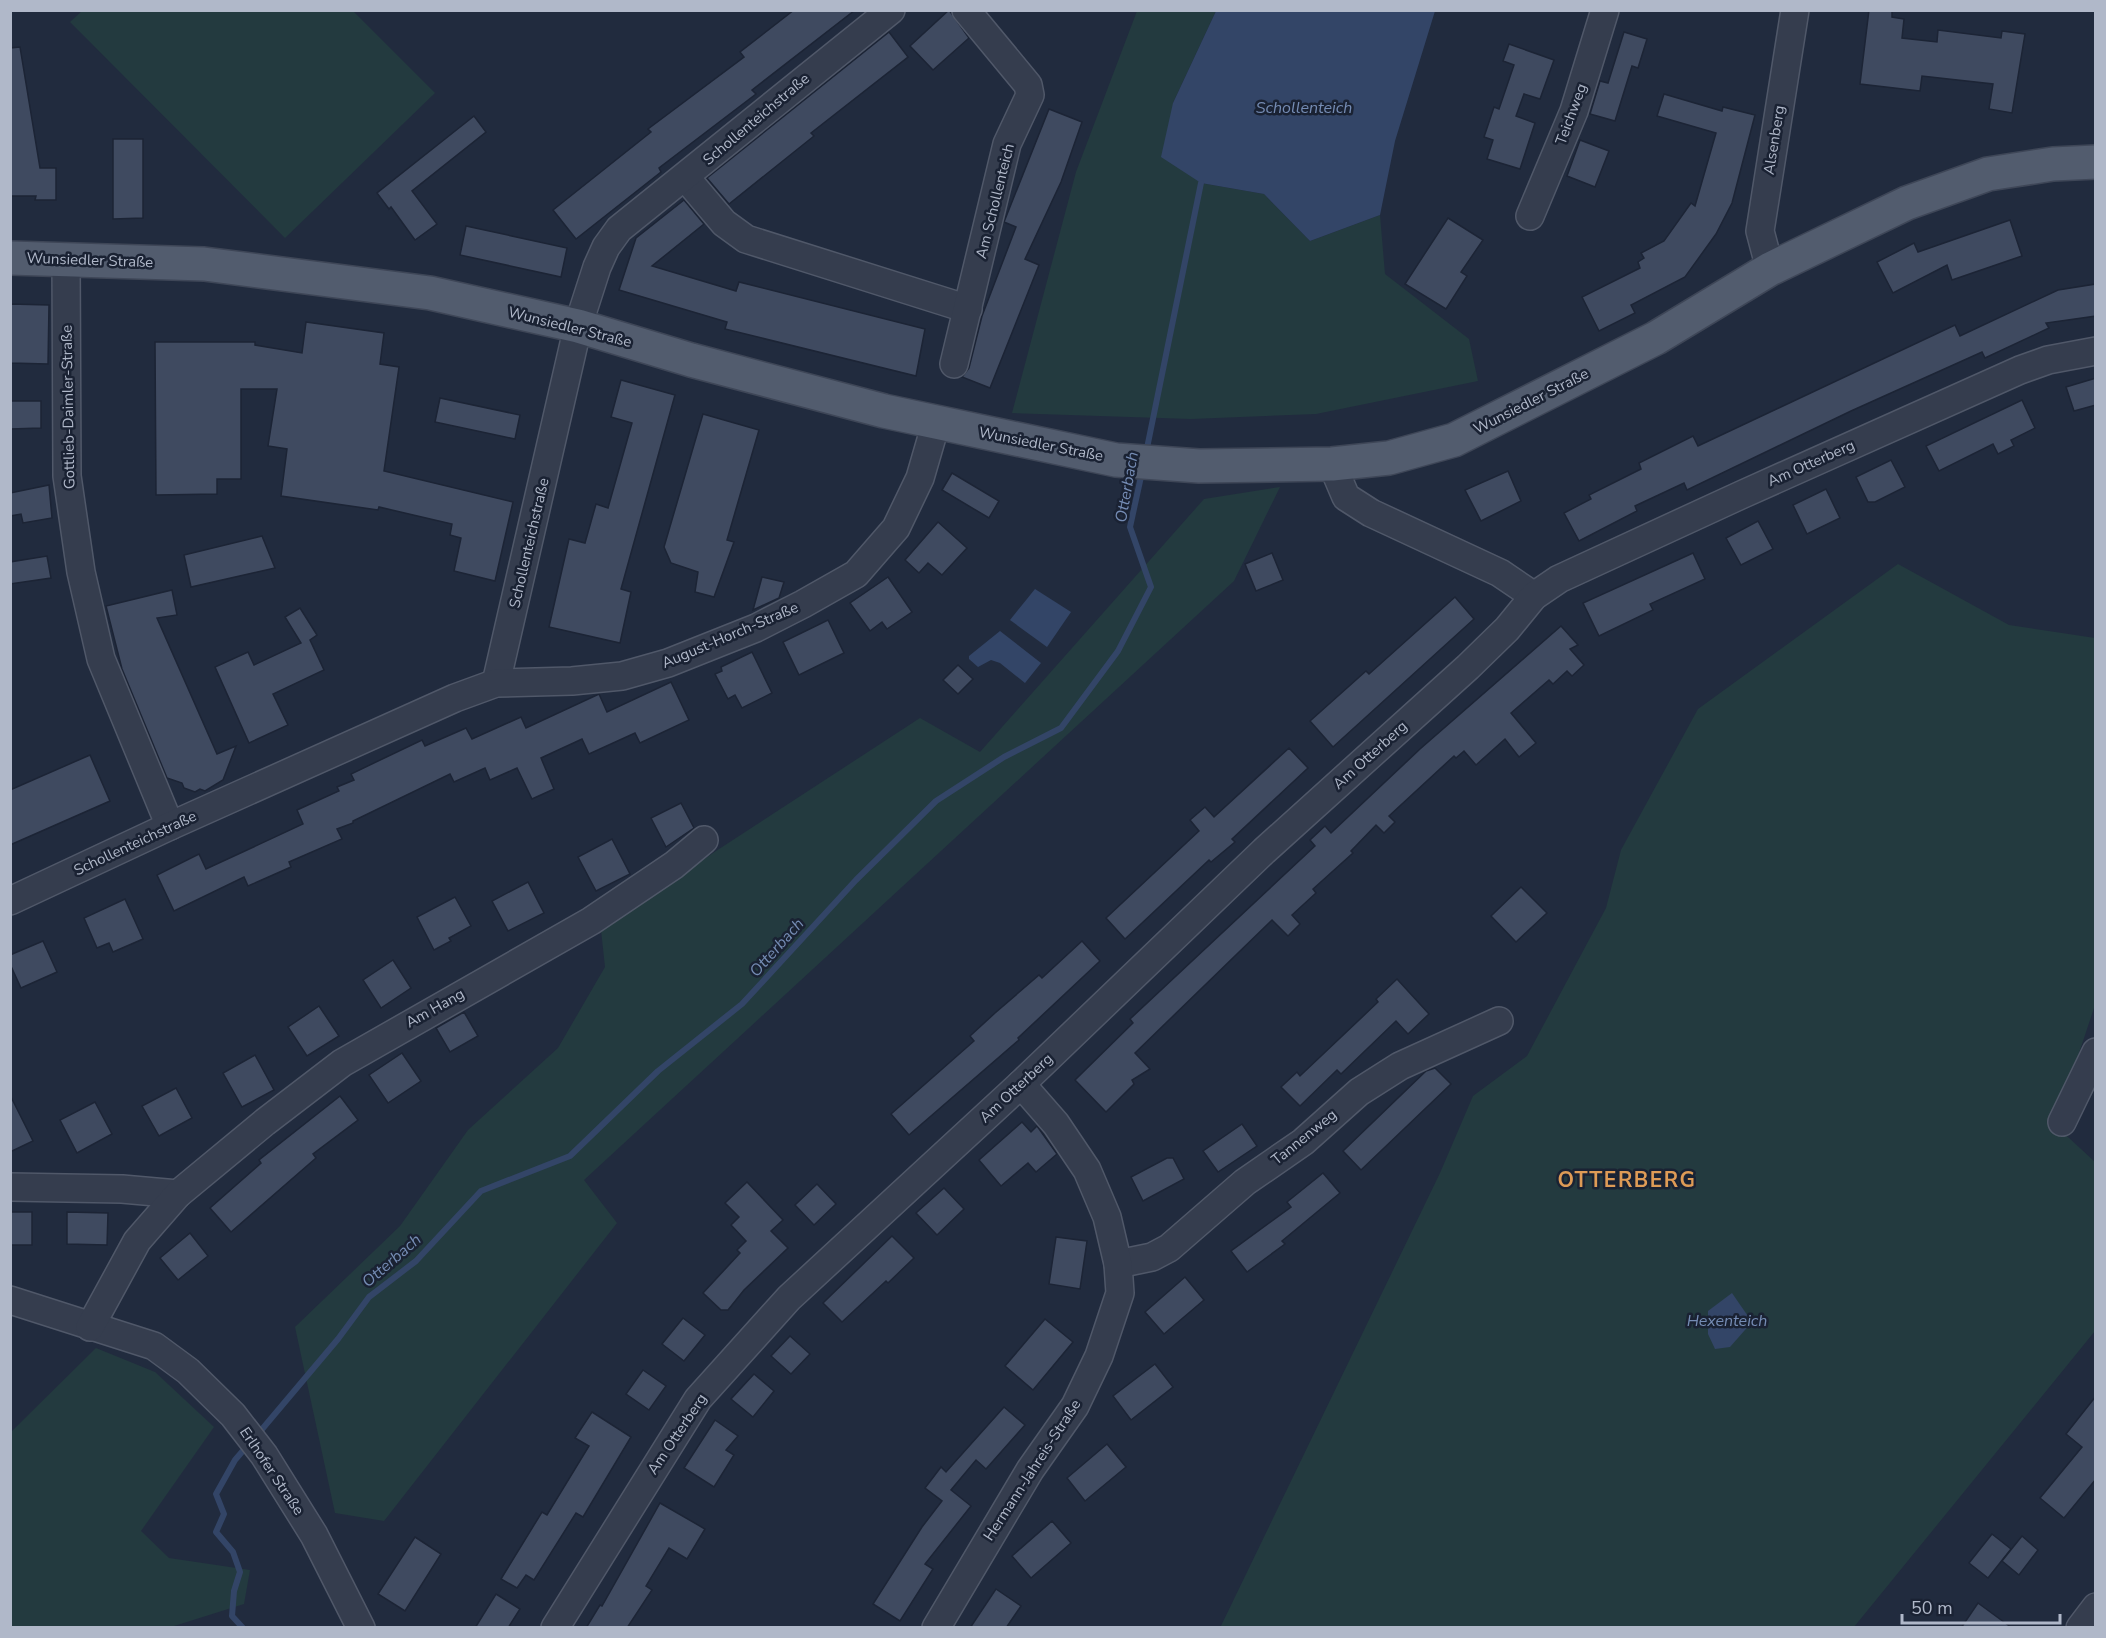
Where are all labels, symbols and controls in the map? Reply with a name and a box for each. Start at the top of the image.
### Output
street label: Schollenteichstraße [699,68,813,169]
street label: Teichweg [1551,81,1591,147]
water label: Schollenteich [1256,97,1352,119]
street label: Alsenberg [1759,104,1789,176]
street label: Am Schollenteich [971,141,1019,261]
street label: Wunsiedler Straße [26,248,154,272]
street label: Wunsiedler Straße [506,302,634,352]
street label: Gottlieb-Daimler-Straße [57,325,79,489]
street label: Wunsiedler Straße [1470,363,1592,439]
street label: Wunsiedler Straße [977,422,1105,466]
street label: Am Otterberg [1764,435,1858,491]
water label: Otterbach [1110,450,1144,524]
street label: Schollenteichstraße [504,476,554,610]
street label: August-Horch-Straße [659,597,801,673]
street label: Am Otterberg [1329,716,1411,794]
street label: Schollenteichstraße [70,806,200,880]
water label: Otterbach [745,914,809,982]
street label: Am Hang [402,984,468,1032]
street label: Am Otterberg [975,1049,1057,1127]
street label: Tannenweg [1267,1105,1341,1169]
district label: OTTERBERG [1557,1166,1697,1194]
water label: Otterbach [357,1229,426,1293]
water label: Hexenteich [1687,1310,1767,1332]
street label: Am Otterberg [643,1390,711,1478]
street label: Hermann-Jahreis-Straße [979,1395,1085,1545]
street label: Erlhofer Straße [235,1423,309,1519]
scale bar [1902,1587,2060,1625]
text: 50 m [1911,1596,1953,1620]

